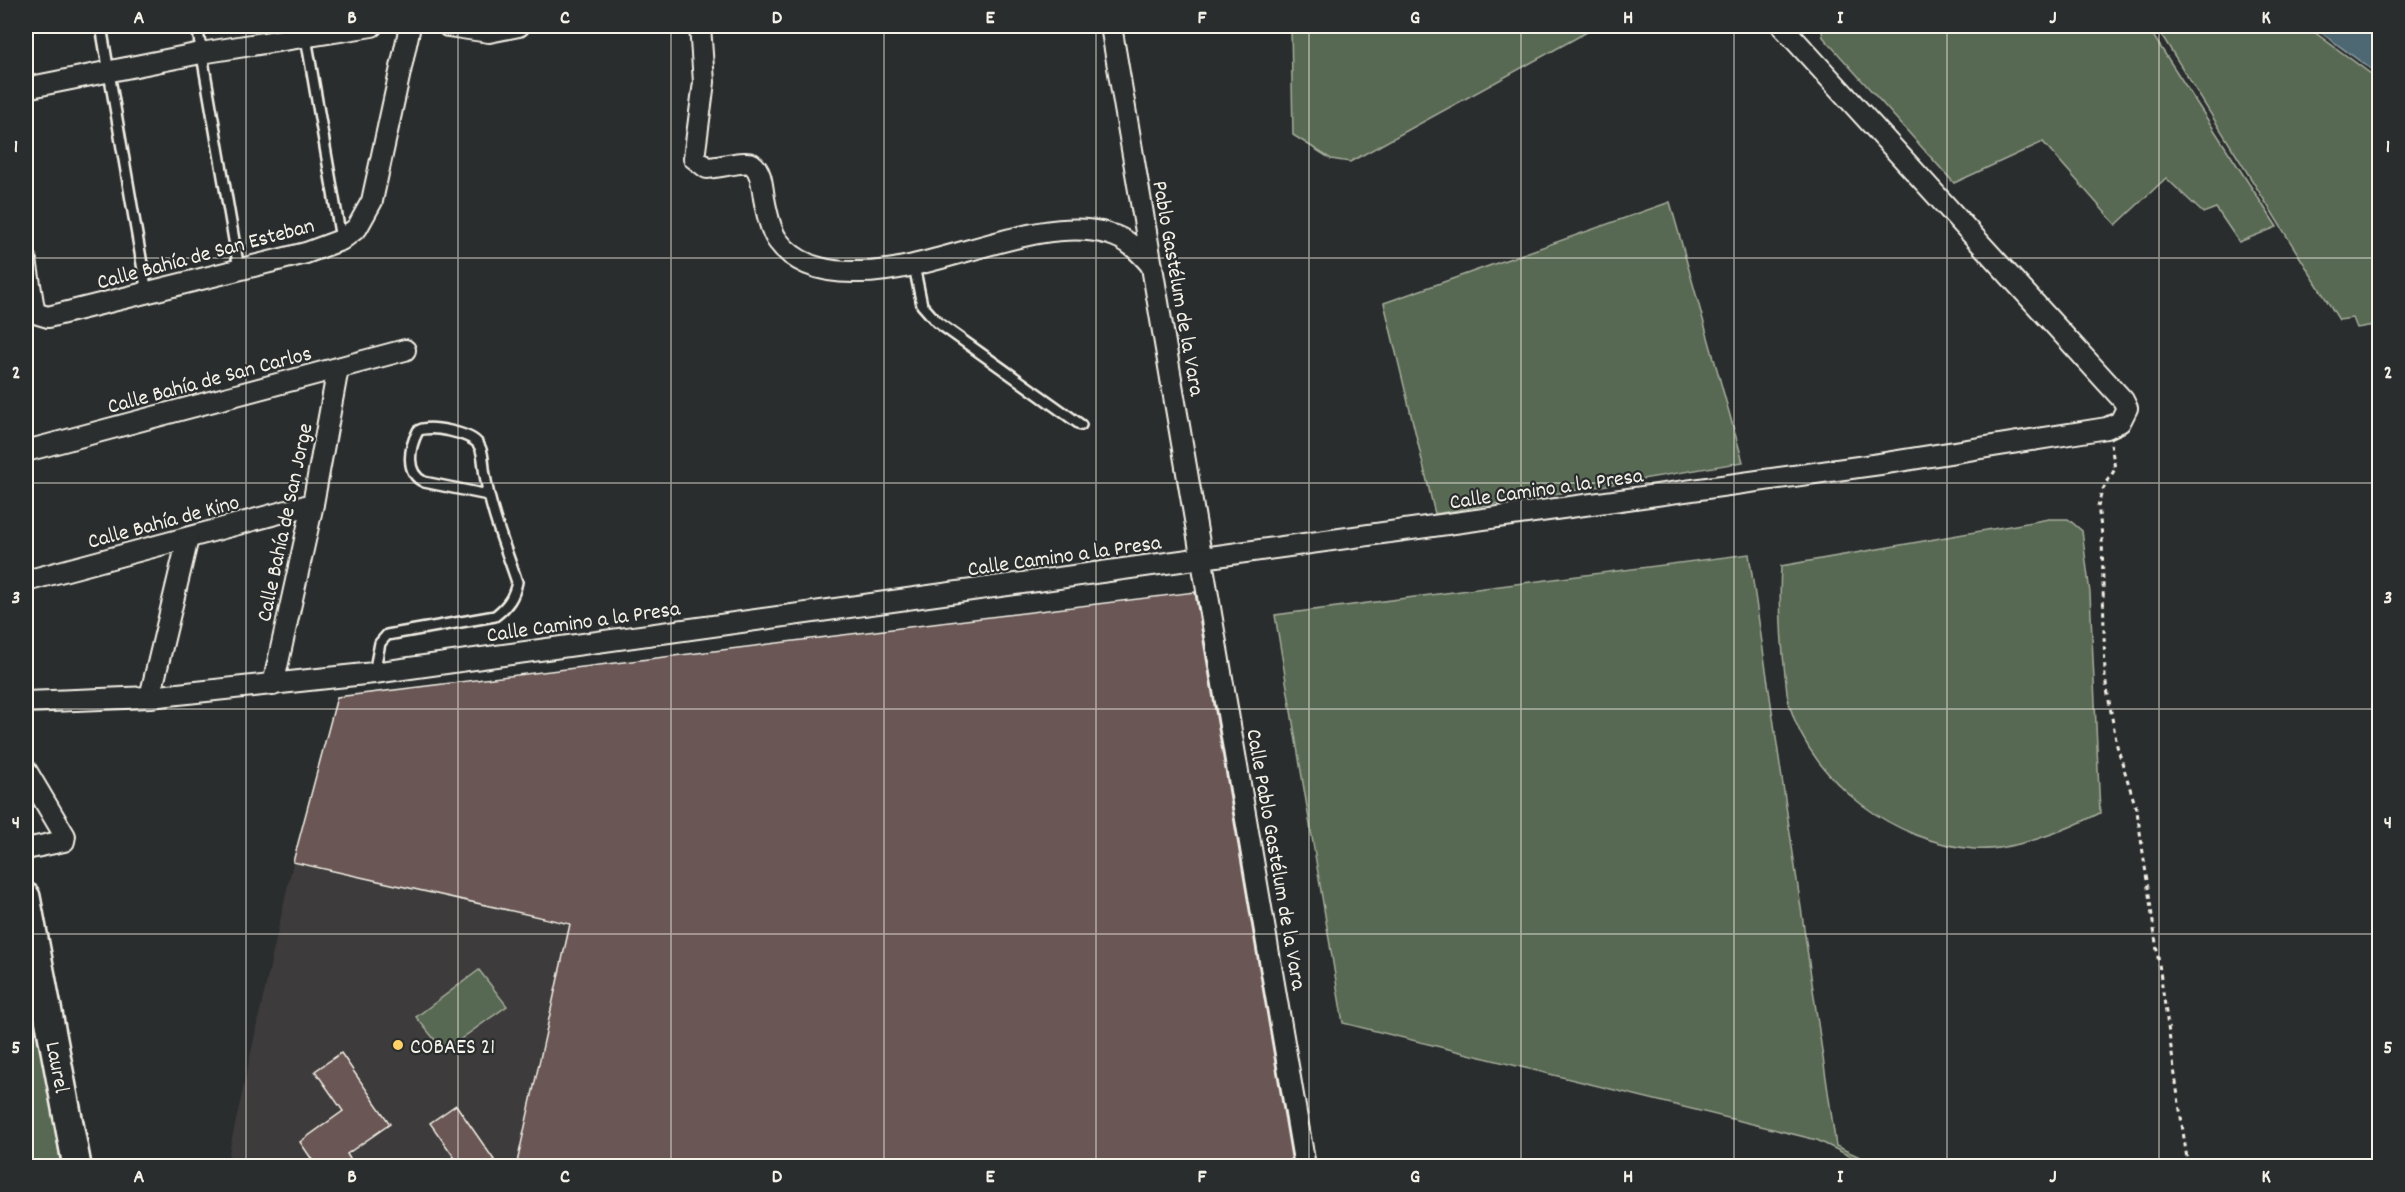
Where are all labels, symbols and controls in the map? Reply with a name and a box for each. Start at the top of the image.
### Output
text: A [134,5,145,33]
text: B [347,5,357,33]
text: C [560,5,570,33]
text: D [772,5,783,33]
text: E [985,5,995,33]
text: F [1198,5,1208,33]
text: G [1410,5,1420,33]
text: H [1623,5,1633,33]
text: I [1837,5,1844,33]
text: J [2049,5,2057,33]
text: K [2261,5,2271,33]
text: 1 [14,134,18,162]
text: 1 [2386,134,2390,162]
street label: Pablo Gastélum de la Vara [1142,179,1211,399]
street label: Calle Bahía de San Esteban [94,211,318,299]
street label: Calle Bahía de San Carlos [104,339,316,424]
text: 2 [12,360,20,388]
text: 2 [2384,360,2392,388]
street label: Calle Bahía de San Jorge [250,421,323,625]
street label: Calle Camino a la Presa [1448,461,1646,519]
street label: Calle Bahía de Kino [85,488,243,559]
street label: Calle Camino a la Presa [966,528,1164,586]
text: 3 [12,585,20,613]
text: 3 [2384,585,2392,613]
street label: Calle Camino a la Presa [485,594,683,652]
street label: Calle Pablo Gastélum de la Vara [1236,727,1313,993]
text: 4 [12,810,20,838]
text: 4 [2384,810,2392,838]
place label: COBAES 21 [410,1033,495,1064]
text: 5 [11,1035,21,1063]
text: 5 [2383,1035,2393,1063]
marker: COBAES 21 [391,1038,405,1052]
street label: Laurel [35,1039,76,1096]
text: A [134,1164,145,1192]
text: B [347,1164,357,1192]
text: C [560,1164,570,1192]
text: D [772,1164,783,1192]
text: E [985,1164,995,1192]
text: F [1198,1164,1208,1192]
text: G [1410,1164,1420,1192]
text: H [1623,1164,1633,1192]
text: I [1837,1164,1844,1192]
text: J [2049,1164,2057,1192]
text: K [2261,1164,2271,1192]

